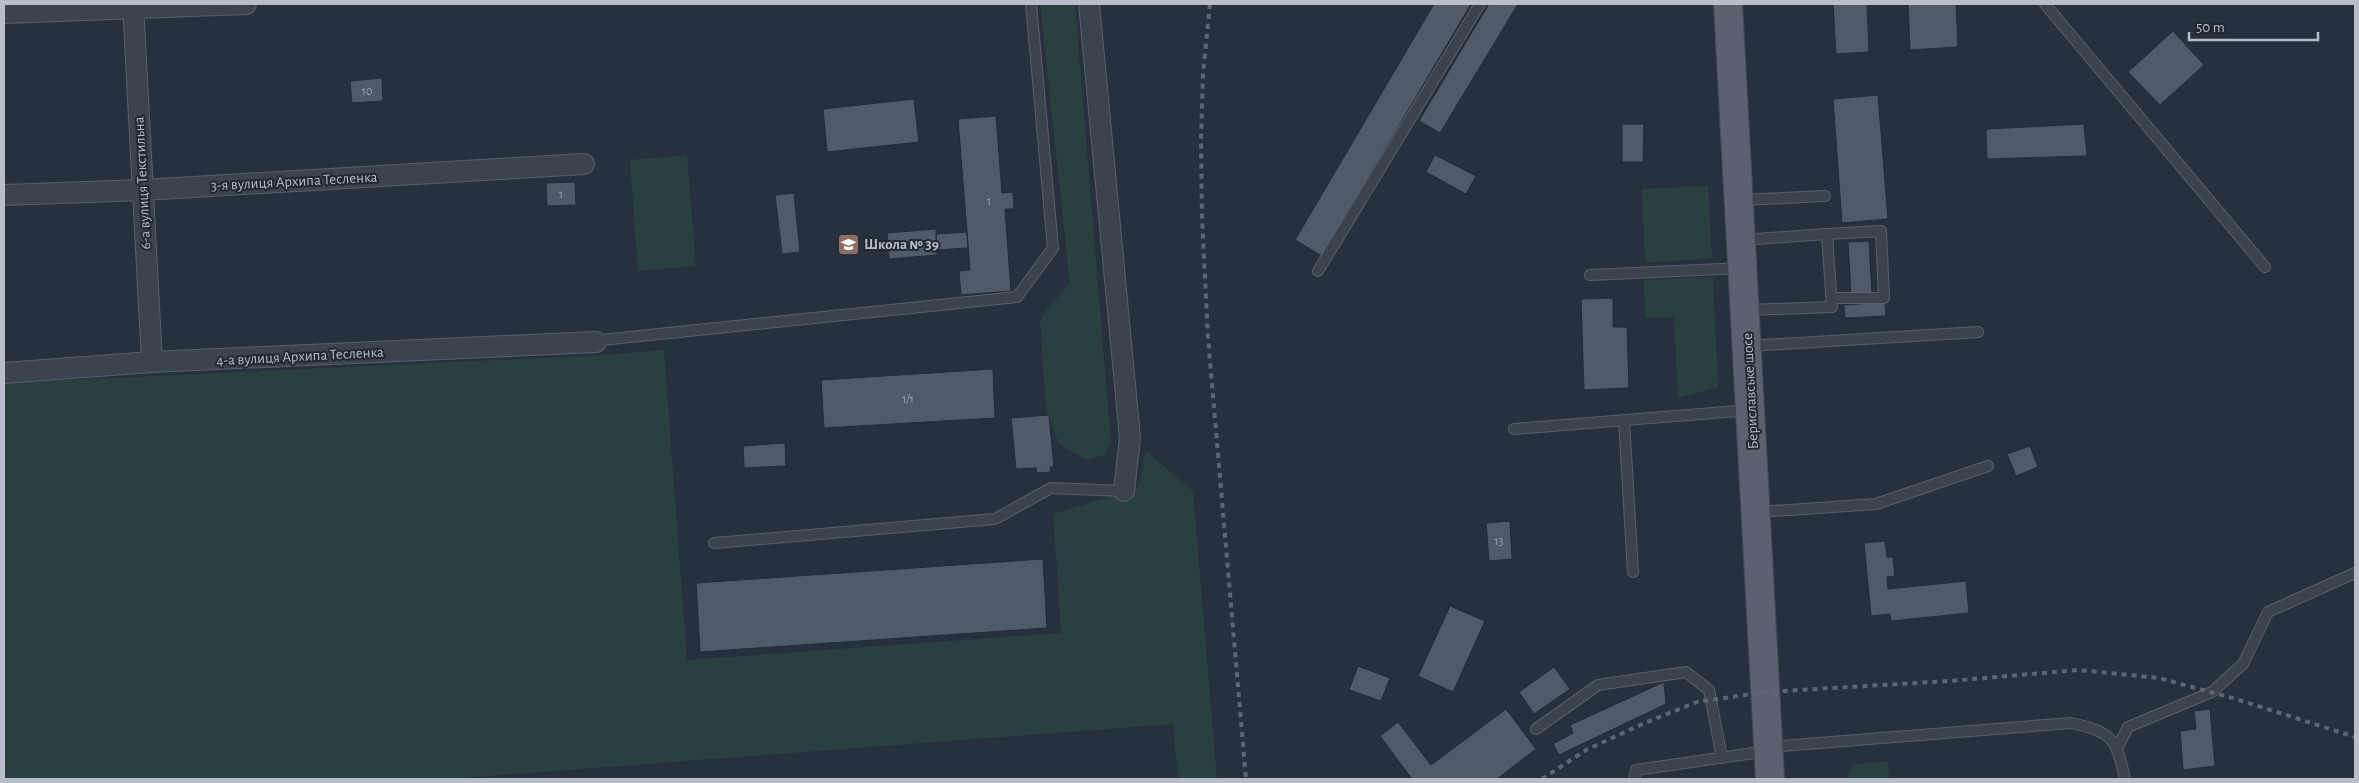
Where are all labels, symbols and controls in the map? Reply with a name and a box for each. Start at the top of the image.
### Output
scale bar [2189,10,2318,42]
text: 50 m [2196,20,2225,35]
house number: 10 [362,85,372,97]
street label: 6-а вулиця Текстильна [132,116,153,250]
street label: 3-я вулиця Архипа Тесленка [210,170,378,193]
house number: 1 [559,188,563,200]
house number: 1 [987,195,991,207]
school or university icon: Школа № 39 [836,232,860,256]
place label: Школа № 39 [864,237,939,252]
street label: Бериславське шосе [1740,332,1761,450]
street label: 4-а вулиця Архипа Тесленка [216,345,384,368]
house number: 1/1 [902,393,914,405]
house number: 13 [1494,535,1504,547]

